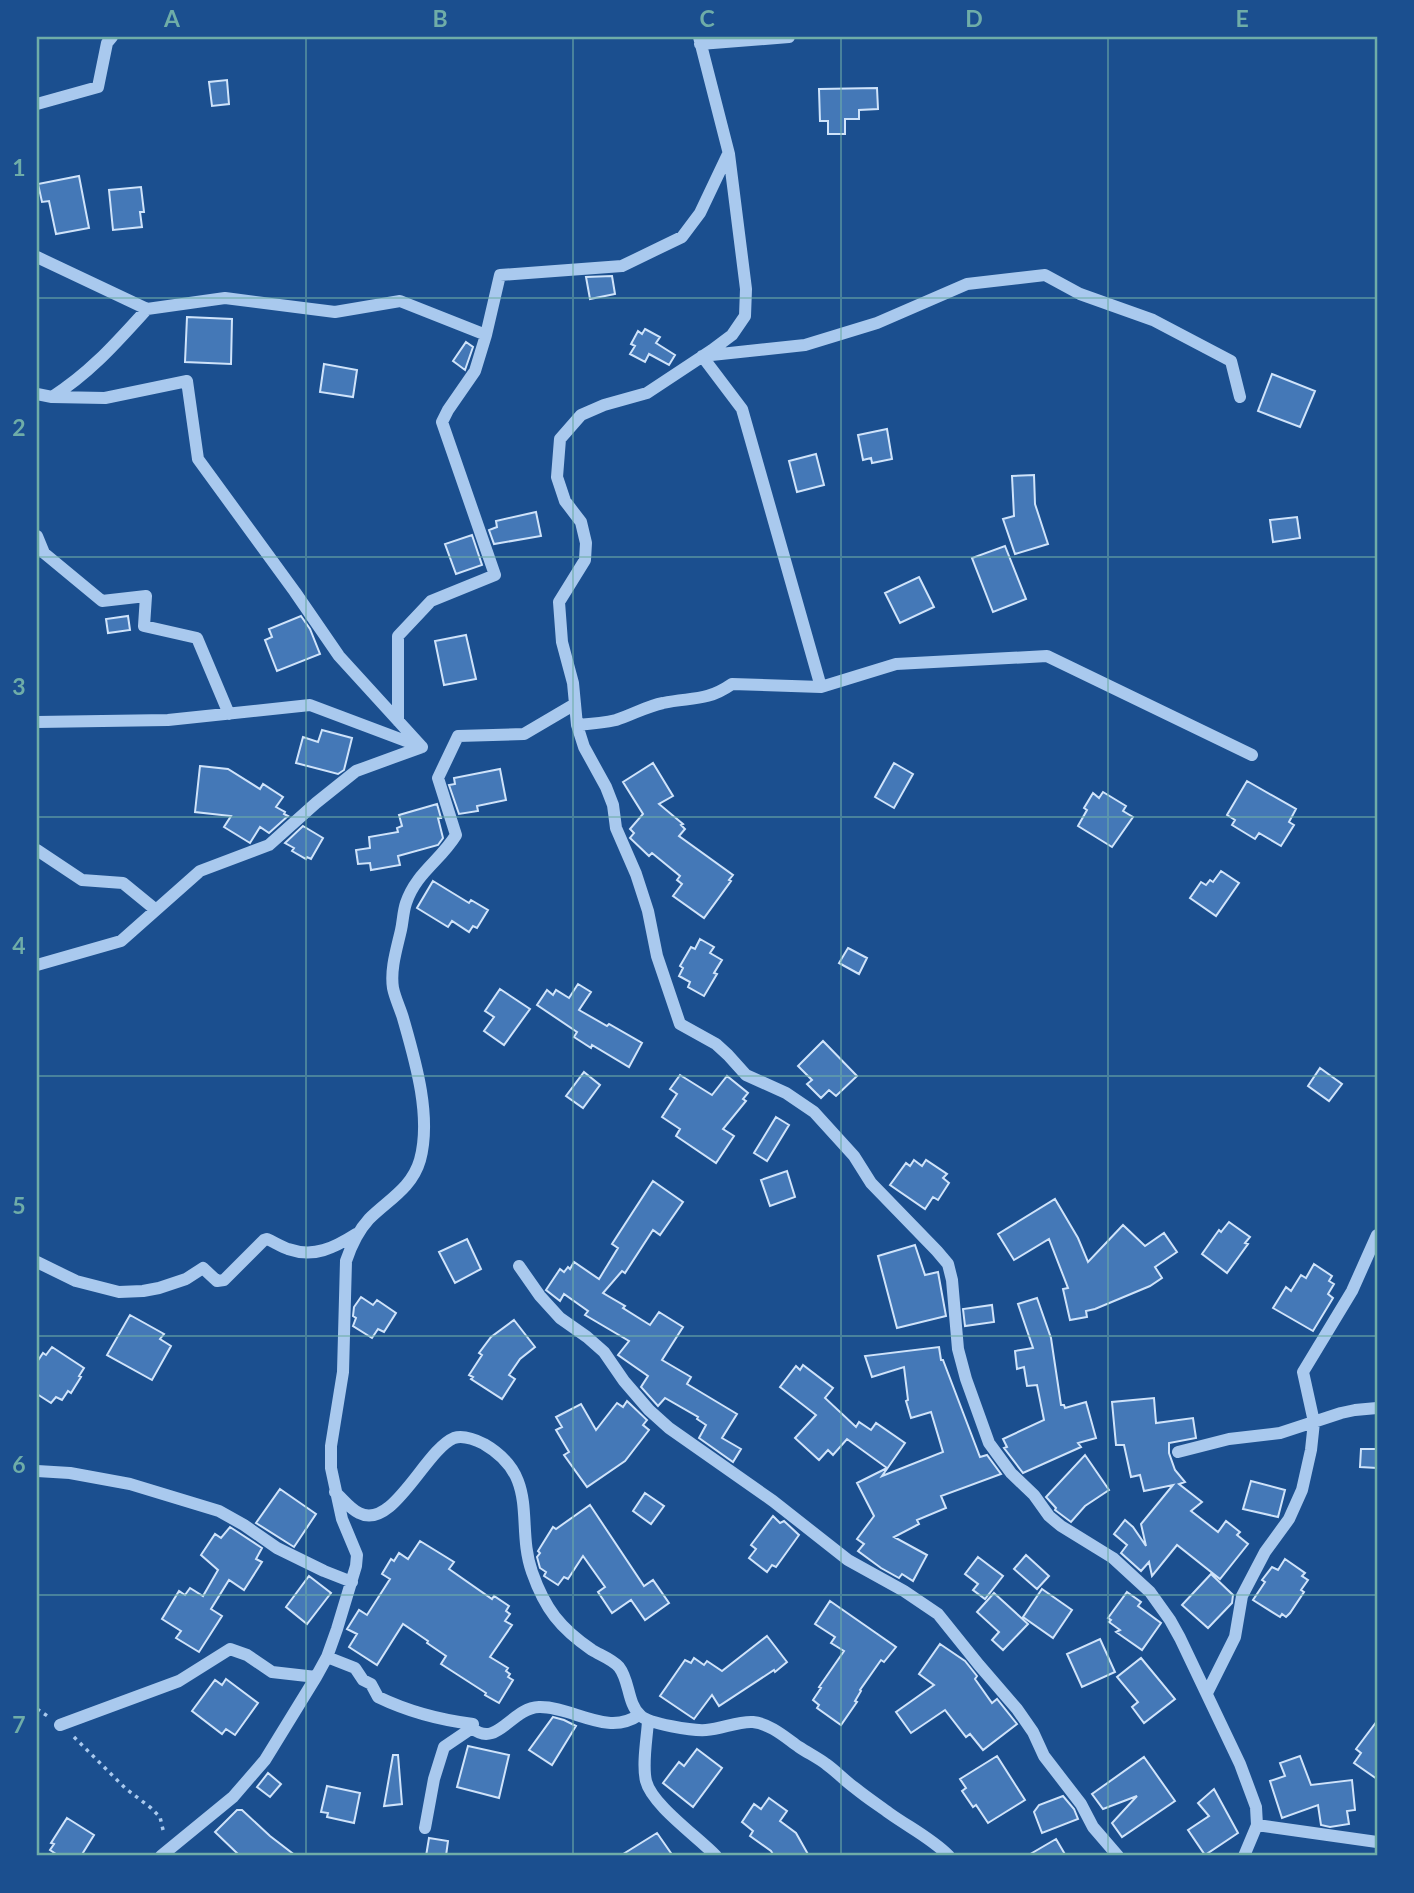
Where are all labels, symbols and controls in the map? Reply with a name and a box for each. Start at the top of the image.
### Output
text: A [163,4,181,32]
text: B [432,4,448,32]
text: C [699,4,715,32]
text: D [965,4,983,32]
text: E [1235,4,1249,32]
text: 1 [12,153,26,181]
text: 2 [12,413,26,441]
text: 3 [12,672,26,700]
text: 4 [12,931,26,959]
text: 5 [12,1191,26,1219]
text: 6 [12,1450,26,1478]
text: 7 [12,1710,26,1738]

